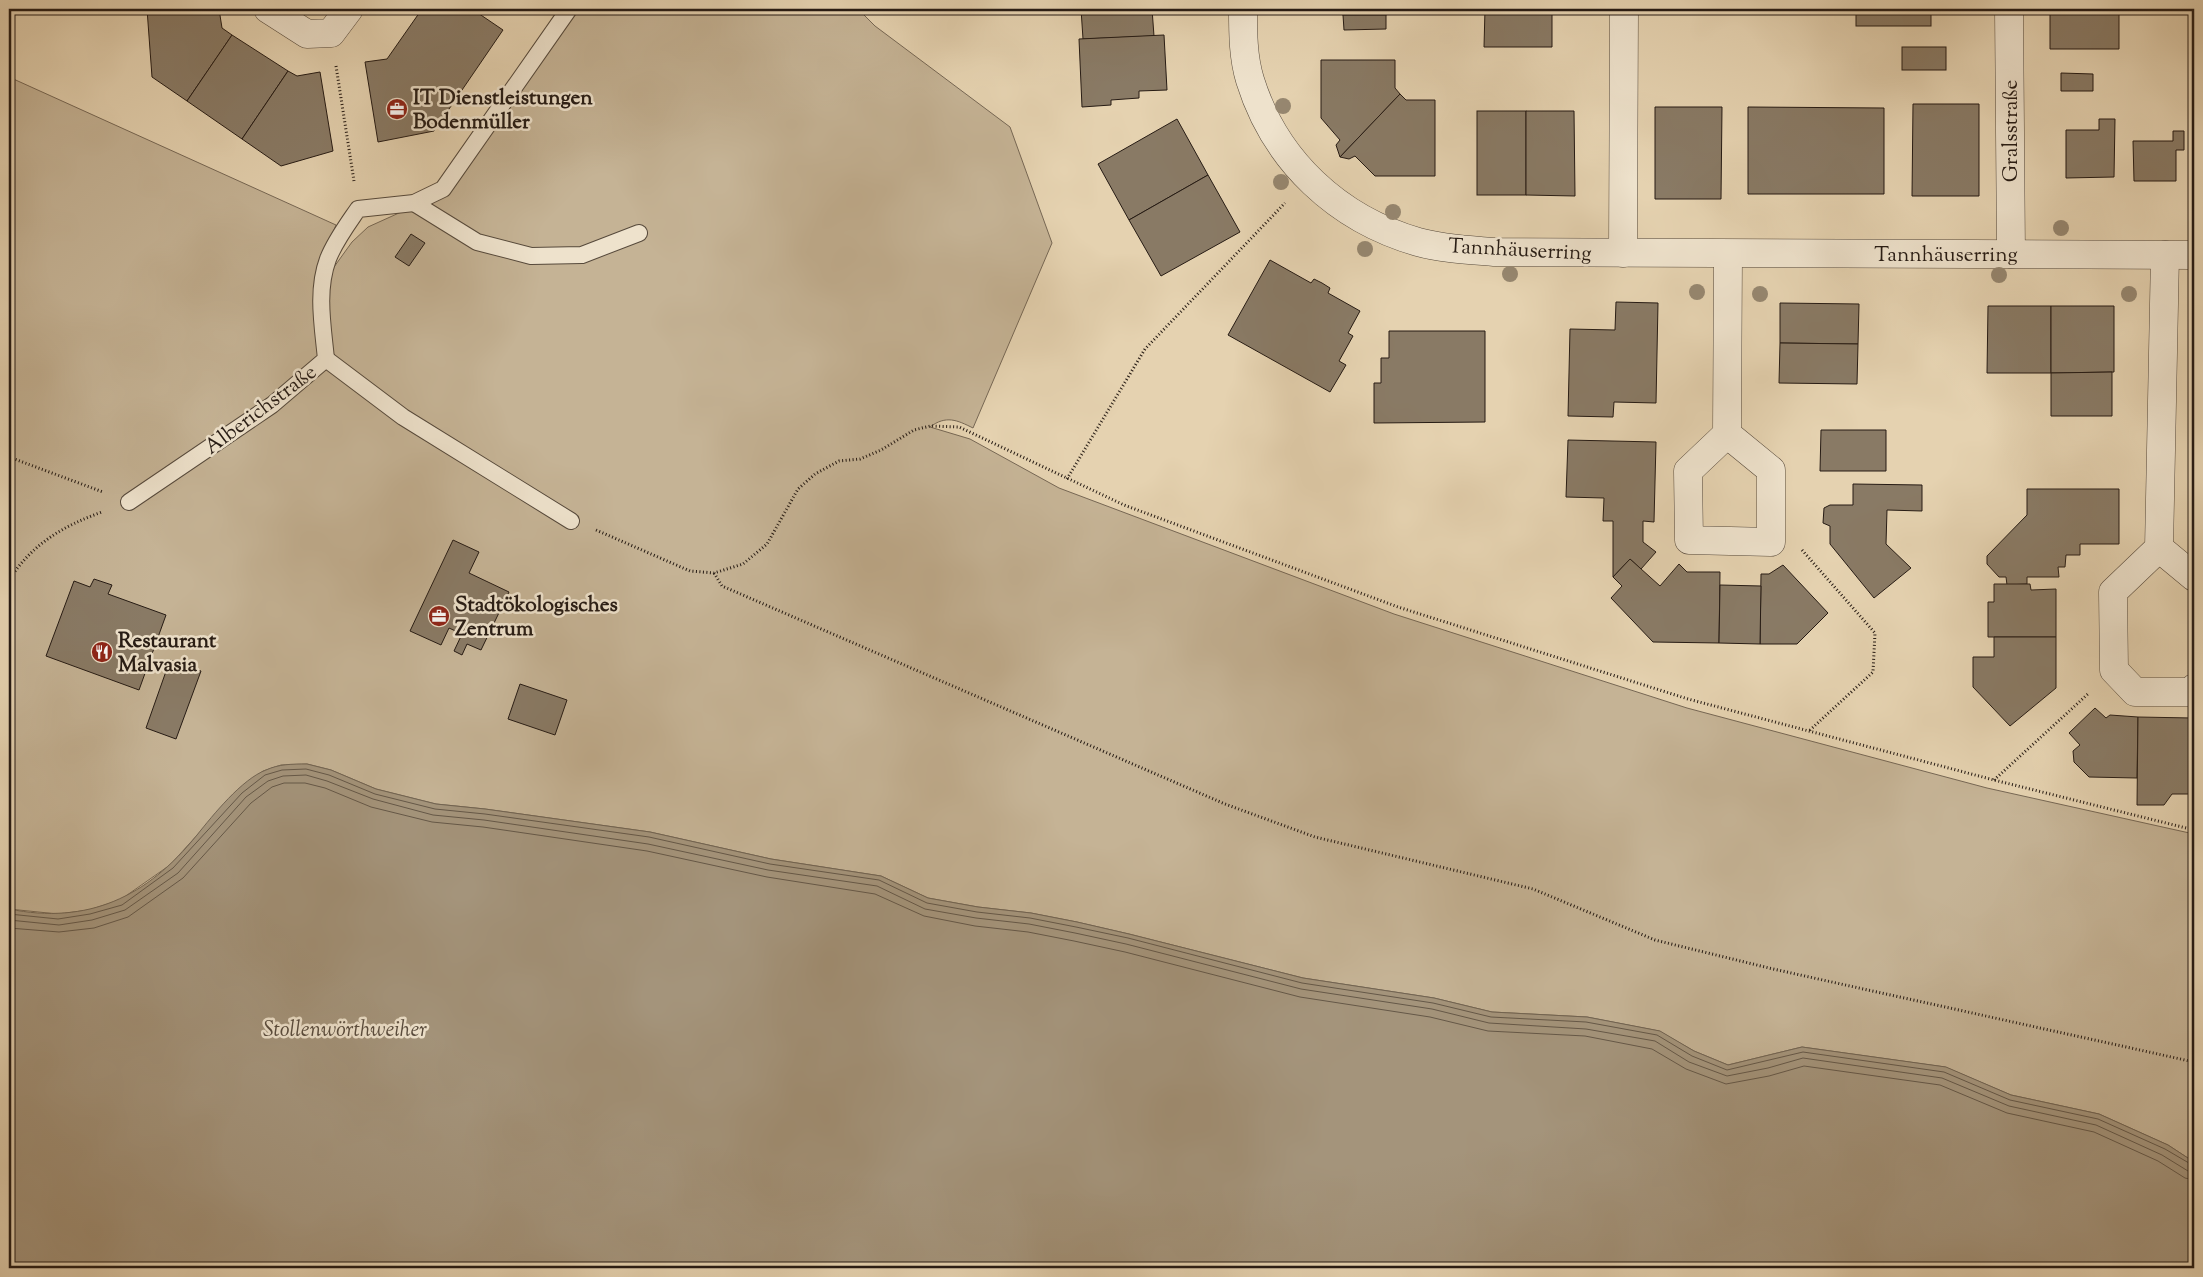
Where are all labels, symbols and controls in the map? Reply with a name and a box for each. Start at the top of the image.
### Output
street label: Gralsstraße [1997,80,2027,182]
place label: IT Dienstleistungen Bodenmüller [413,84,593,138]
office icon: IT Dienstleistungen Bodenmüller [385,97,409,121]
street label: Tannhäuserring [1447,232,1592,270]
street label: Tannhäuserring [1874,241,2018,271]
street label: Alberichstraße [199,358,324,463]
place label: Stadtökologisches Zentrum [455,591,618,645]
office icon: Stadtökologisches Zentrum [427,604,451,628]
place label: Restaurant Malvasia [118,627,217,681]
restaurant icon: Restaurant Malvasia [90,640,114,664]
water label: Stollenwörthweiher [263,1015,427,1047]

